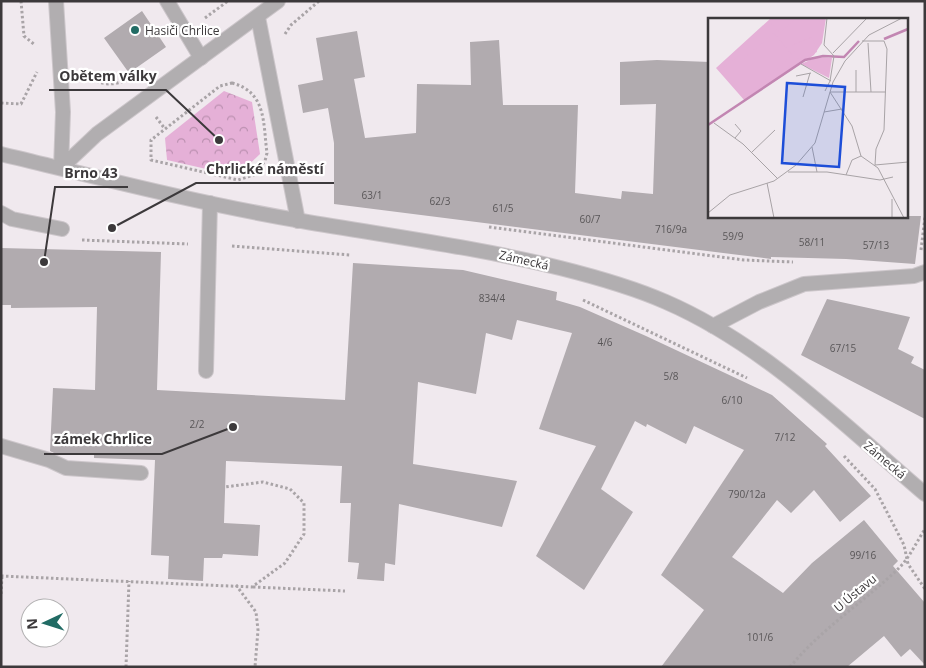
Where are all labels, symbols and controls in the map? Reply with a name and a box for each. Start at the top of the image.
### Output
inset map [708,18,908,218]
place label: Hasiči Chrlice [145,22,220,39]
marker: Hasiči Chrlice [129,24,141,36]
callout: Obětem války [49,61,166,90]
text: Obětem války [59,66,157,85]
callout: Chrlické náměstí [196,154,334,183]
callout: Brno 43 [55,158,128,187]
text: Chrlické náměstí [206,159,325,178]
text: Brno 43 [64,163,118,182]
house number: 63/1 [362,188,382,202]
house number: 62/3 [430,194,451,208]
house number: 61/5 [493,201,514,215]
house number: 60/7 [580,212,601,226]
house number: 716/9a [655,222,687,236]
house number: 59/9 [723,229,744,243]
house number: 58/11 [799,235,825,249]
house number: 57/13 [863,238,890,252]
street label: Zámecká [498,246,550,274]
house number: 834/4 [479,291,506,305]
house number: 4/6 [597,335,613,349]
house number: 67/15 [830,341,857,355]
house number: 5/8 [663,369,679,383]
house number: 6/10 [722,393,743,407]
house number: 2/2 [189,417,205,431]
callout: zámek Chrlice [44,425,162,454]
text: zámek Chrlice [54,429,152,448]
house number: 7/12 [775,430,796,444]
street label: Zámecká [860,437,910,483]
house number: 790/12a [728,487,766,501]
house number: 99/16 [850,548,877,562]
street label: U Ústavu [830,570,880,616]
north arrow [20,598,70,648]
text: N [22,618,41,630]
house number: 101/6 [747,630,774,644]

